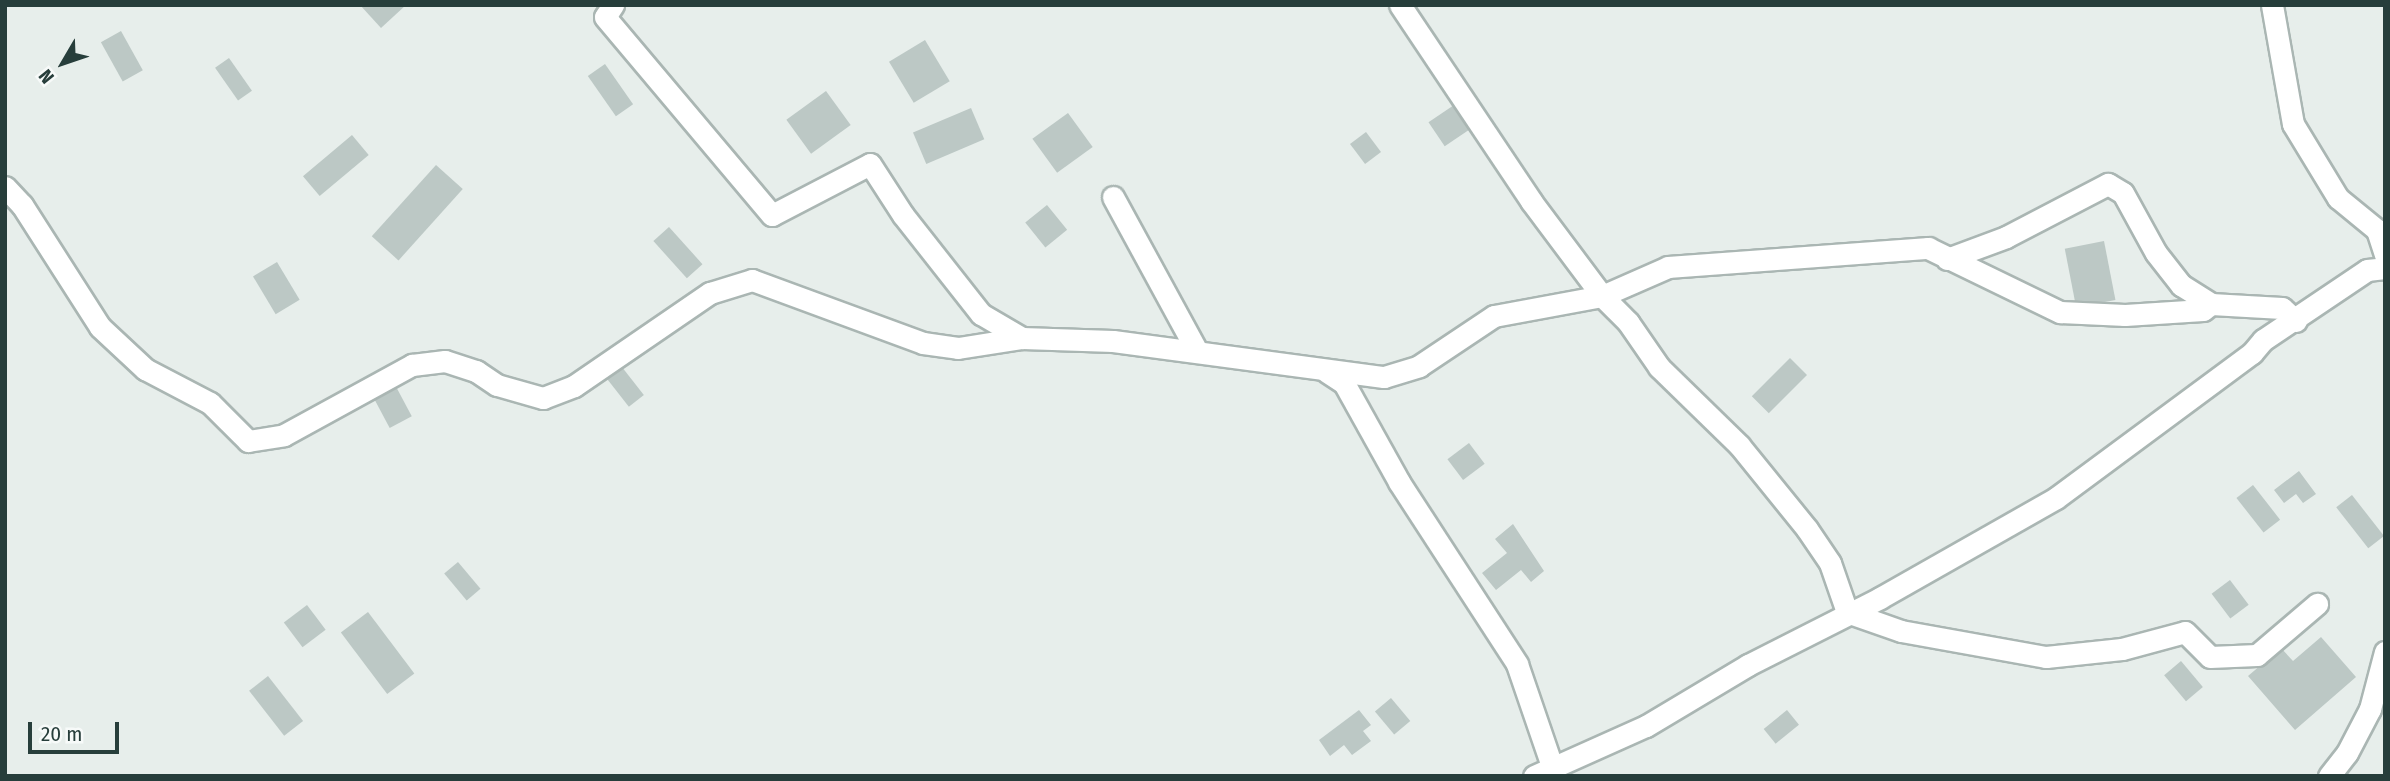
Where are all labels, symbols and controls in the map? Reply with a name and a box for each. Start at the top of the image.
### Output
north arrow [28,28,98,98]
text: N [34,65,59,88]
scale bar [32,708,122,752]
text: 20 m [41,721,82,747]

